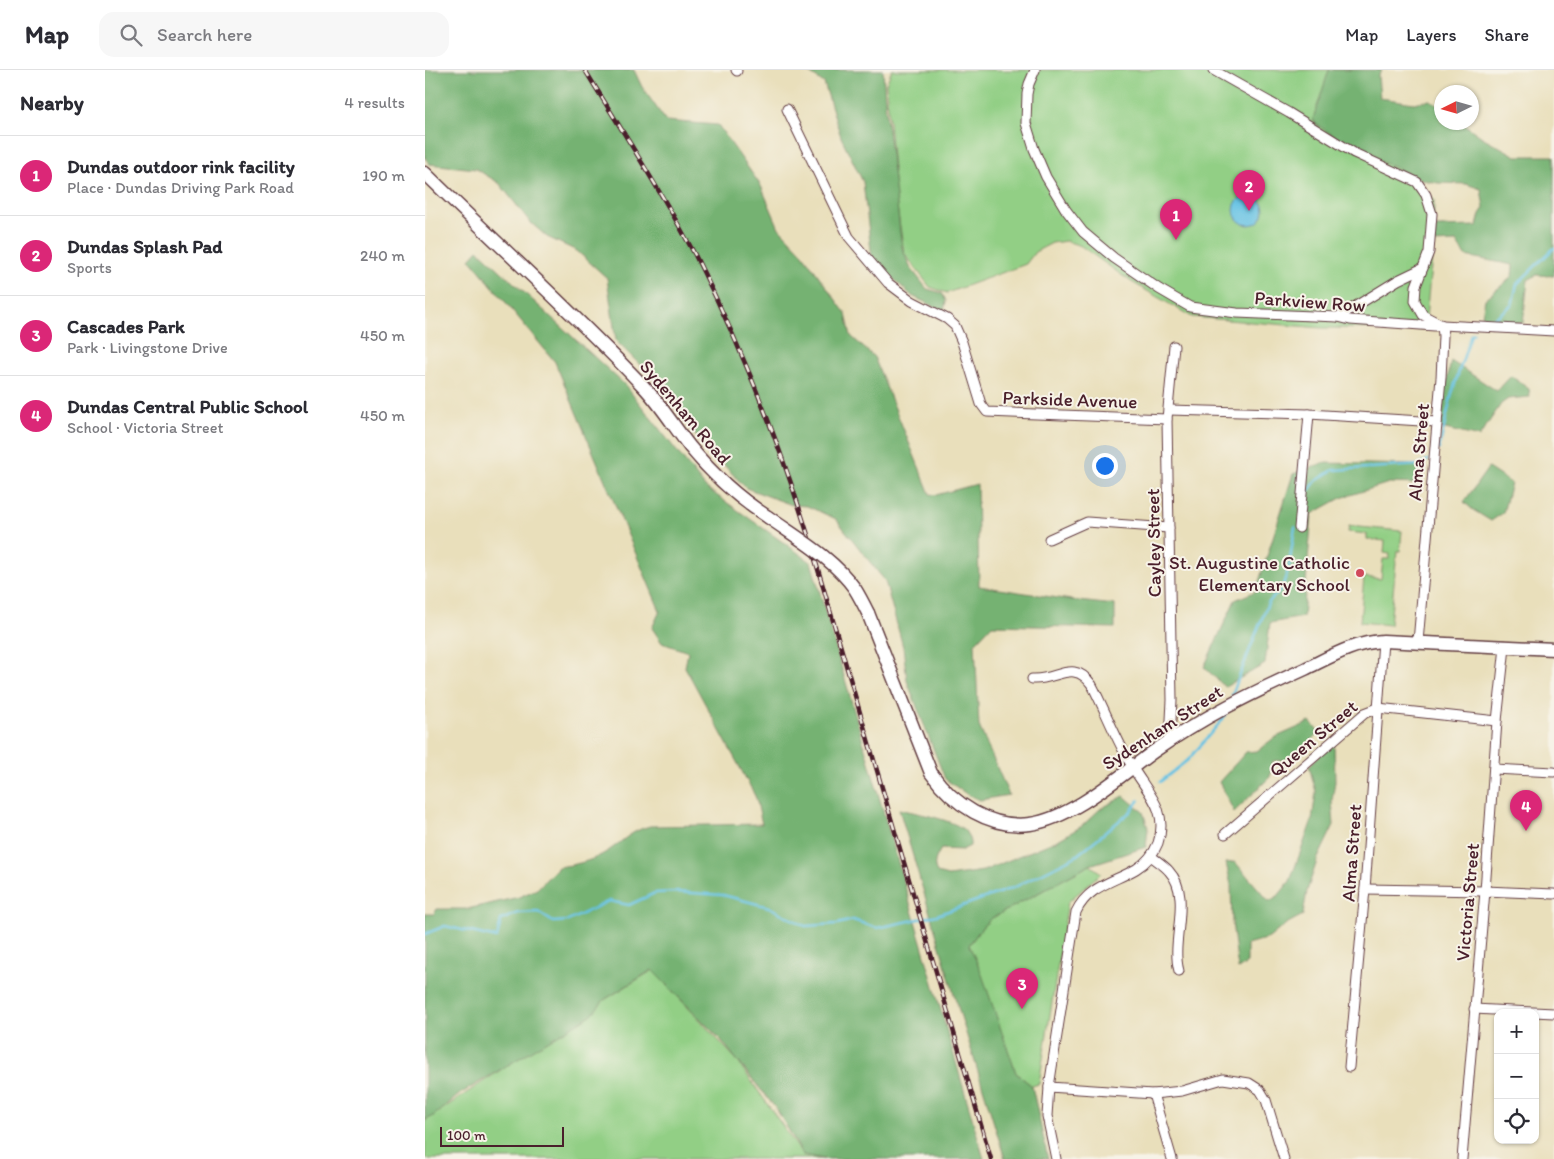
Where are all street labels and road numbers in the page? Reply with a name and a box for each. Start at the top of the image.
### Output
street label: Parkview Row [1254,286,1366,317]
street label: Sydenham Road [635,355,737,470]
street label: Parkside Avenue [1002,386,1138,413]
street label: Alma Street [1403,402,1434,502]
street label: Cayley Street [1141,488,1166,598]
street label: Sydenham Street [1098,680,1227,775]
street label: Queen Street [1265,695,1362,782]
street label: Alma Street [1337,804,1366,903]
street label: Victoria Street [1451,842,1484,962]

